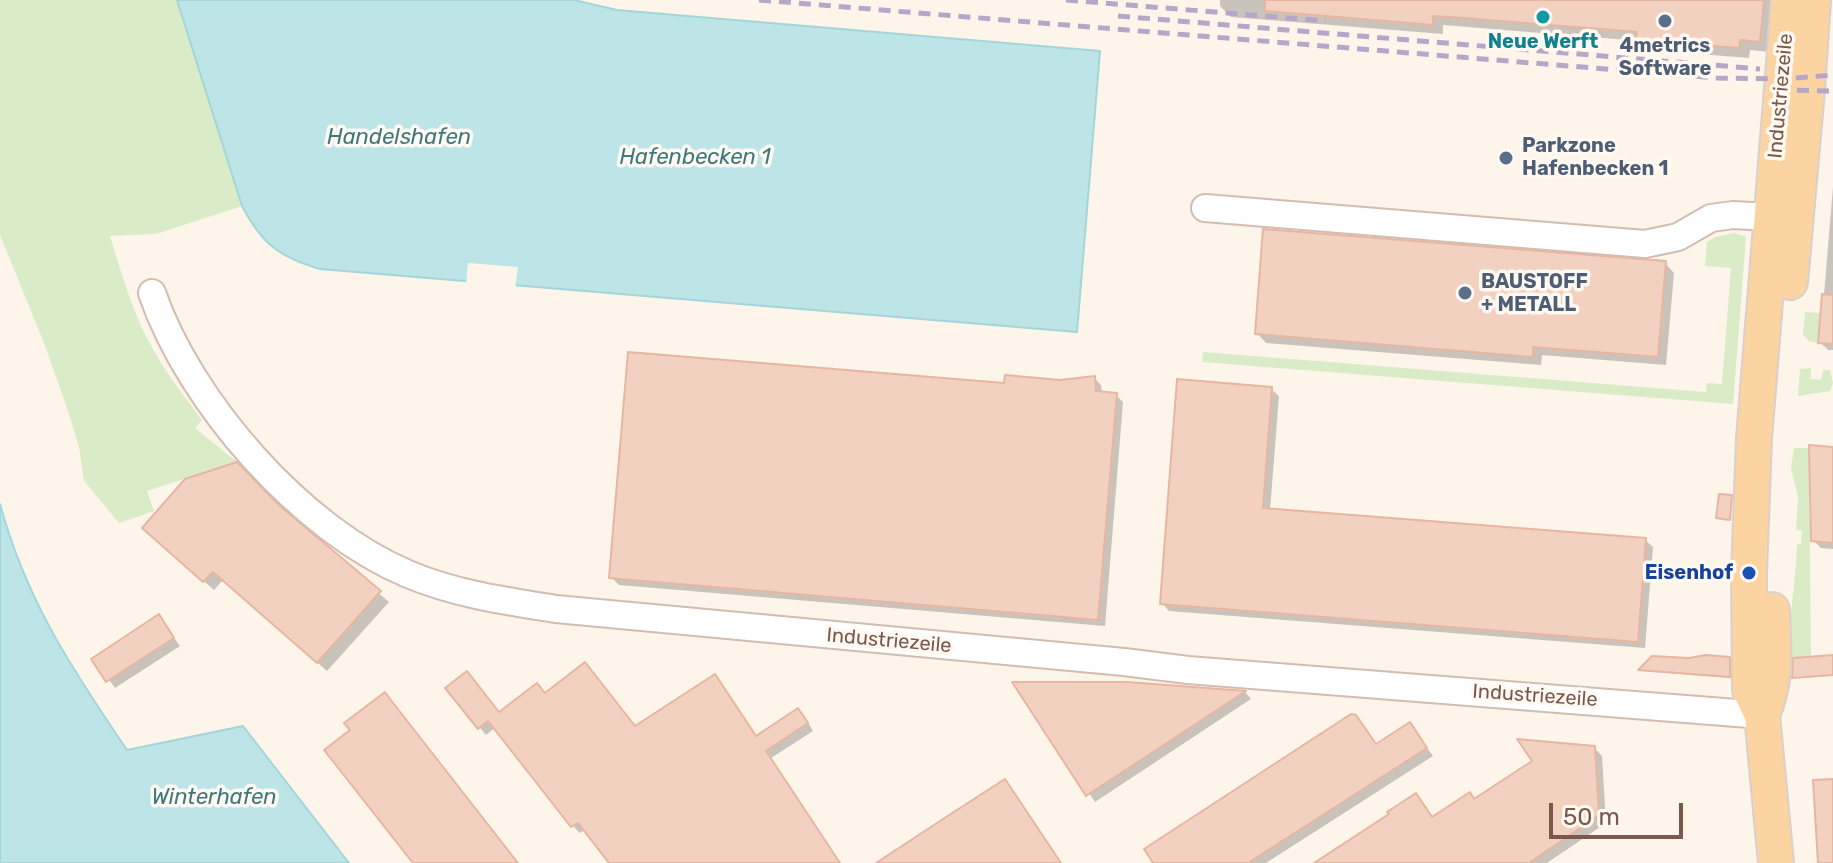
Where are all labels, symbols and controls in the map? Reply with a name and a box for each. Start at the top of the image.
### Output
marker: Neue Werft [1534,8,1552,26]
marker: 4metrics Software [1656,12,1674,30]
place label: Neue Werft [1488,30,1598,54]
street label: Industriezeile [1764,33,1798,159]
place label: 4metrics Software [1619,34,1711,81]
water label: Handelshafen [327,125,471,151]
place label: Parkzone Hafenbecken 1 [1522,134,1669,181]
water label: Hafenbecken 1 [619,145,771,171]
marker: Parkzone Hafenbecken 1 [1497,149,1515,167]
place label: BAUSTOFF + METALL [1481,270,1588,317]
marker: BAUSTOFF + METALL [1456,284,1474,302]
place label: Eisenhof [1645,561,1733,585]
marker: Eisenhof [1740,564,1758,582]
street label: Industriezeile [826,624,952,658]
street label: Industriezeile [1472,680,1598,712]
water label: Winterhafen [151,785,277,811]
scale bar [1553,787,1687,837]
text: 50 m [1563,803,1620,831]

